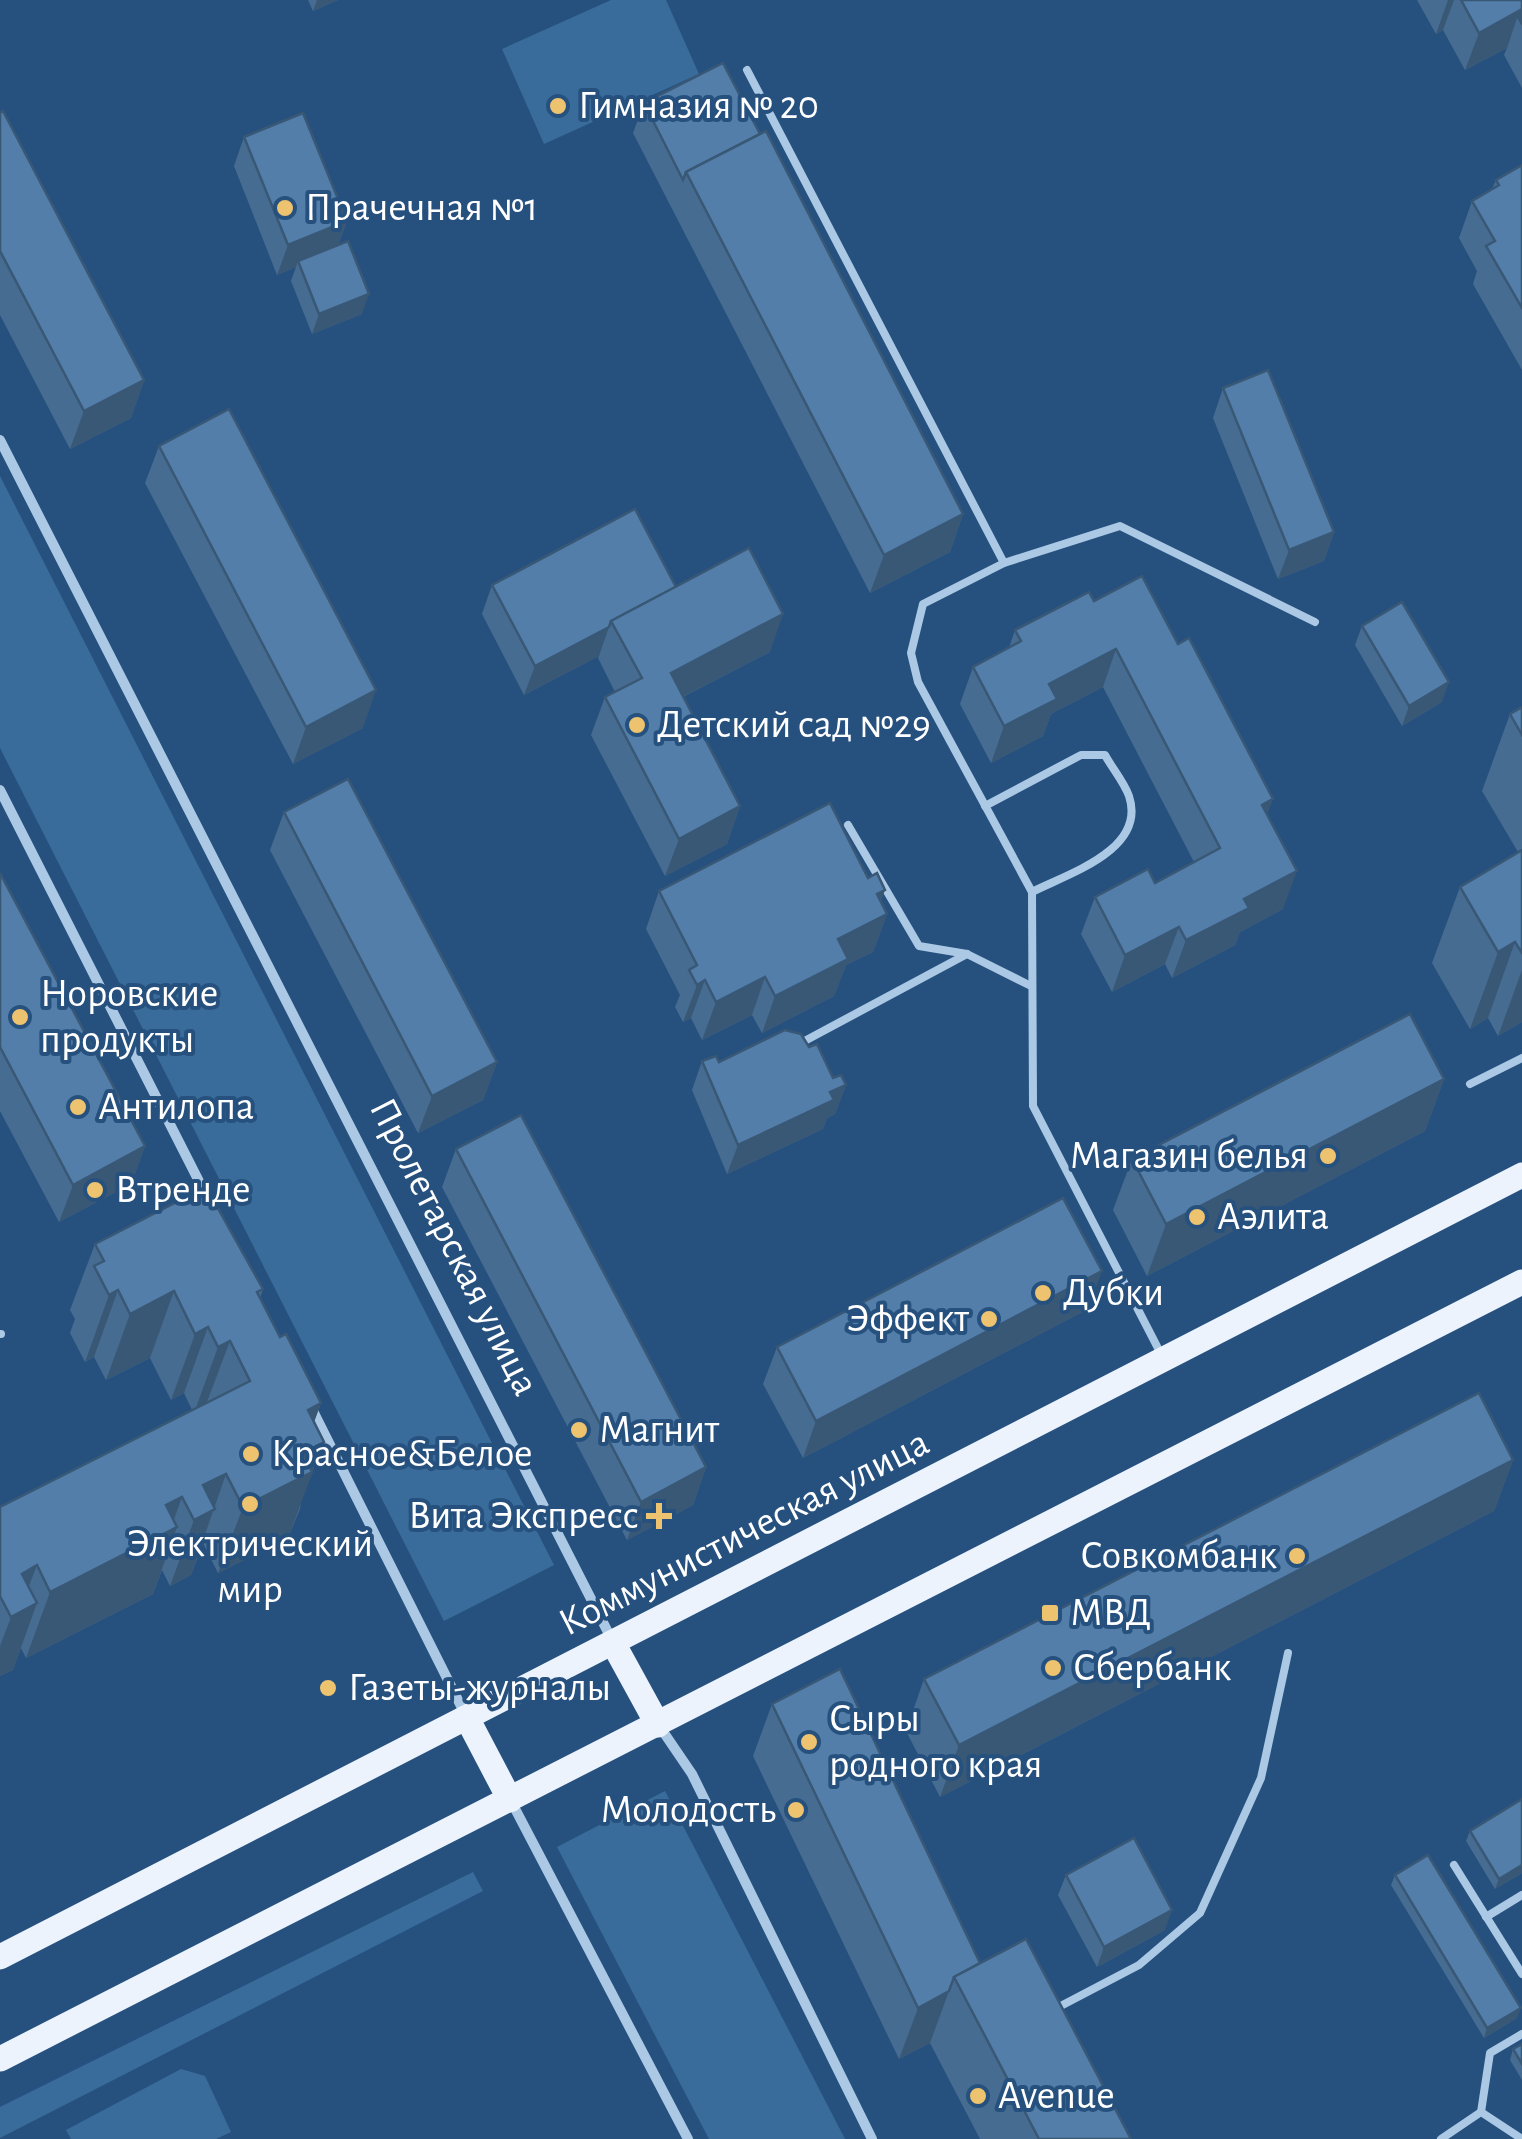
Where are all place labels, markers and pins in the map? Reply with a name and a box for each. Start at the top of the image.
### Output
place label: Гимназия № 20 [578,86,819,126]
marker: Гимназия № 20 [547,95,569,117]
place label: Прачечная №1 [305,188,538,228]
marker: Прачечная №1 [274,197,296,219]
place label: Детский сад №29 [657,705,931,745]
marker: Детский сад №29 [626,714,648,736]
place label: Норовские продукты [40,974,218,1060]
marker: Норовские продукты [9,1006,31,1028]
place label: Антилопа [98,1087,254,1127]
marker: Антилопа [67,1096,89,1118]
place label: Магазин белья [1069,1136,1308,1176]
marker: Магазин белья [1317,1145,1339,1167]
place label: Втренде [115,1170,251,1210]
marker: Втренде [84,1179,106,1201]
place label: Аэлита [1217,1197,1329,1237]
marker: Аэлита [1186,1206,1208,1228]
place label: Дубки [1063,1273,1164,1313]
marker: Дубки [1032,1282,1054,1304]
place label: Эффект [846,1299,970,1339]
marker: Эффект [978,1308,1000,1330]
place label: Магнит [599,1410,720,1450]
marker: Магнит [568,1419,590,1441]
place label: Красное&Белое [271,1434,533,1474]
marker: Красное&Белое [240,1443,262,1465]
marker: Электрический мир [239,1493,261,1515]
place label: Вита Экспресс [408,1496,639,1536]
marker: Вита Экспресс [648,1505,670,1527]
place label: Электрический мир [127,1524,373,1610]
place label: Совкомбанк [1080,1536,1277,1576]
marker: Совкомбанк [1286,1545,1308,1567]
place label: МВД [1070,1593,1151,1633]
marker: МВД [1039,1602,1061,1624]
place label: Сбербанк [1073,1648,1231,1688]
marker: Сбербанк [1042,1657,1064,1679]
place label: Газеты-журналы [348,1668,611,1708]
marker: Газеты-журналы [317,1677,339,1699]
place label: Сыры родного края [829,1699,1043,1785]
marker: Сыры родного края [798,1731,820,1753]
place label: Молодость [600,1790,776,1830]
marker: Молодость [785,1799,807,1821]
place label: Avenue [998,2076,1115,2116]
marker: Avenue [967,2085,989,2107]

